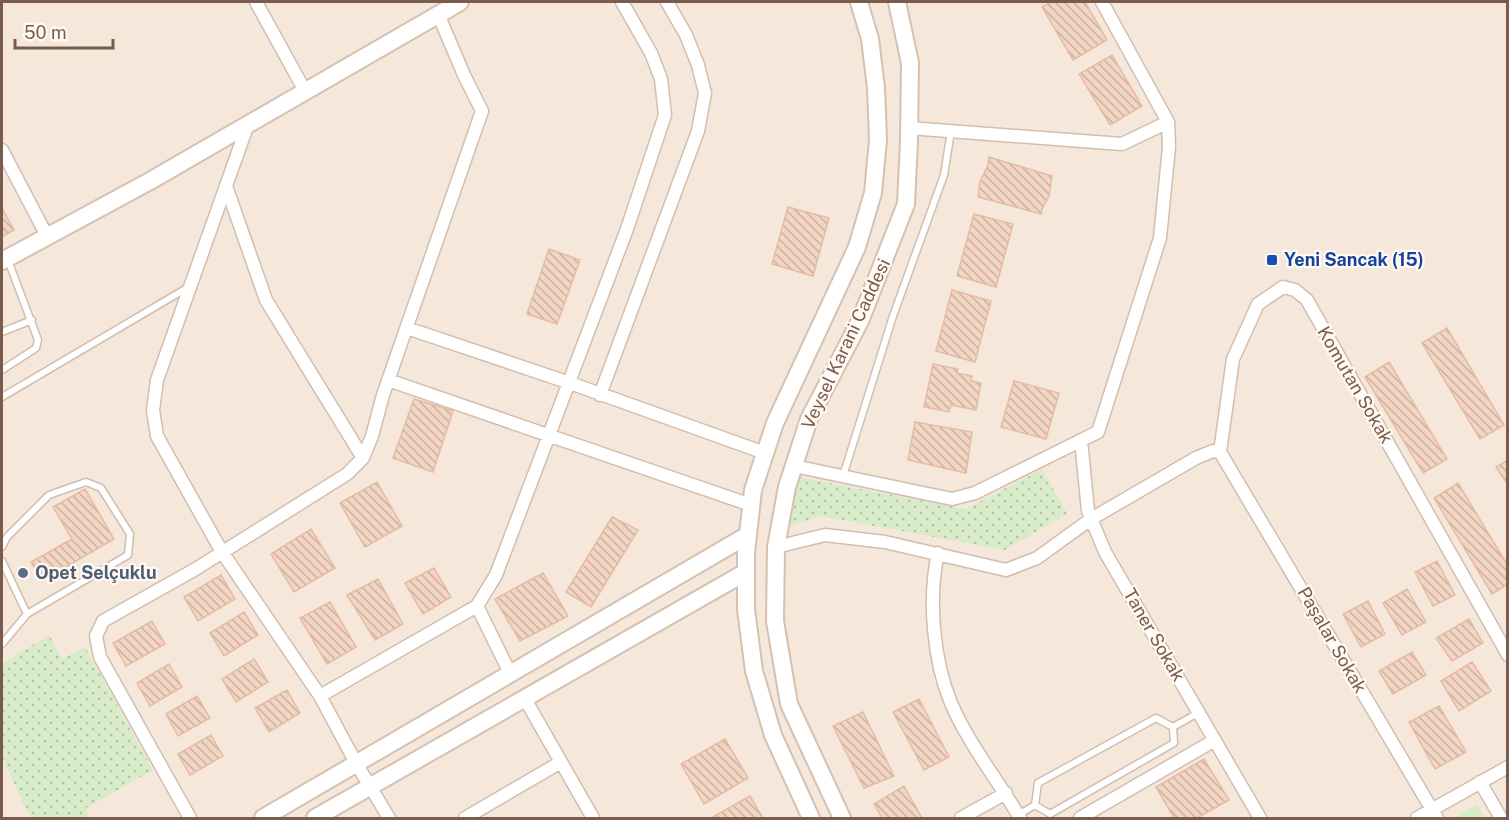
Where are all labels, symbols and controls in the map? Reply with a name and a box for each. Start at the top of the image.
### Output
scale bar [15,12,112,50]
text: 50 m [24,22,67,43]
place label: Yeni Sancak (15) [1284,249,1424,270]
marker: Yeni Sancak (15) [1265,253,1279,267]
street label: Veysel Karani Caddesi [797,255,894,432]
street label: Komutan Sokak [1313,322,1397,447]
place label: Opet Selçuklu [35,562,157,583]
marker: Opet Selçuklu [16,566,30,580]
street label: Paşalar Sokak [1294,583,1371,697]
street label: Taner Sokak [1119,585,1189,685]

